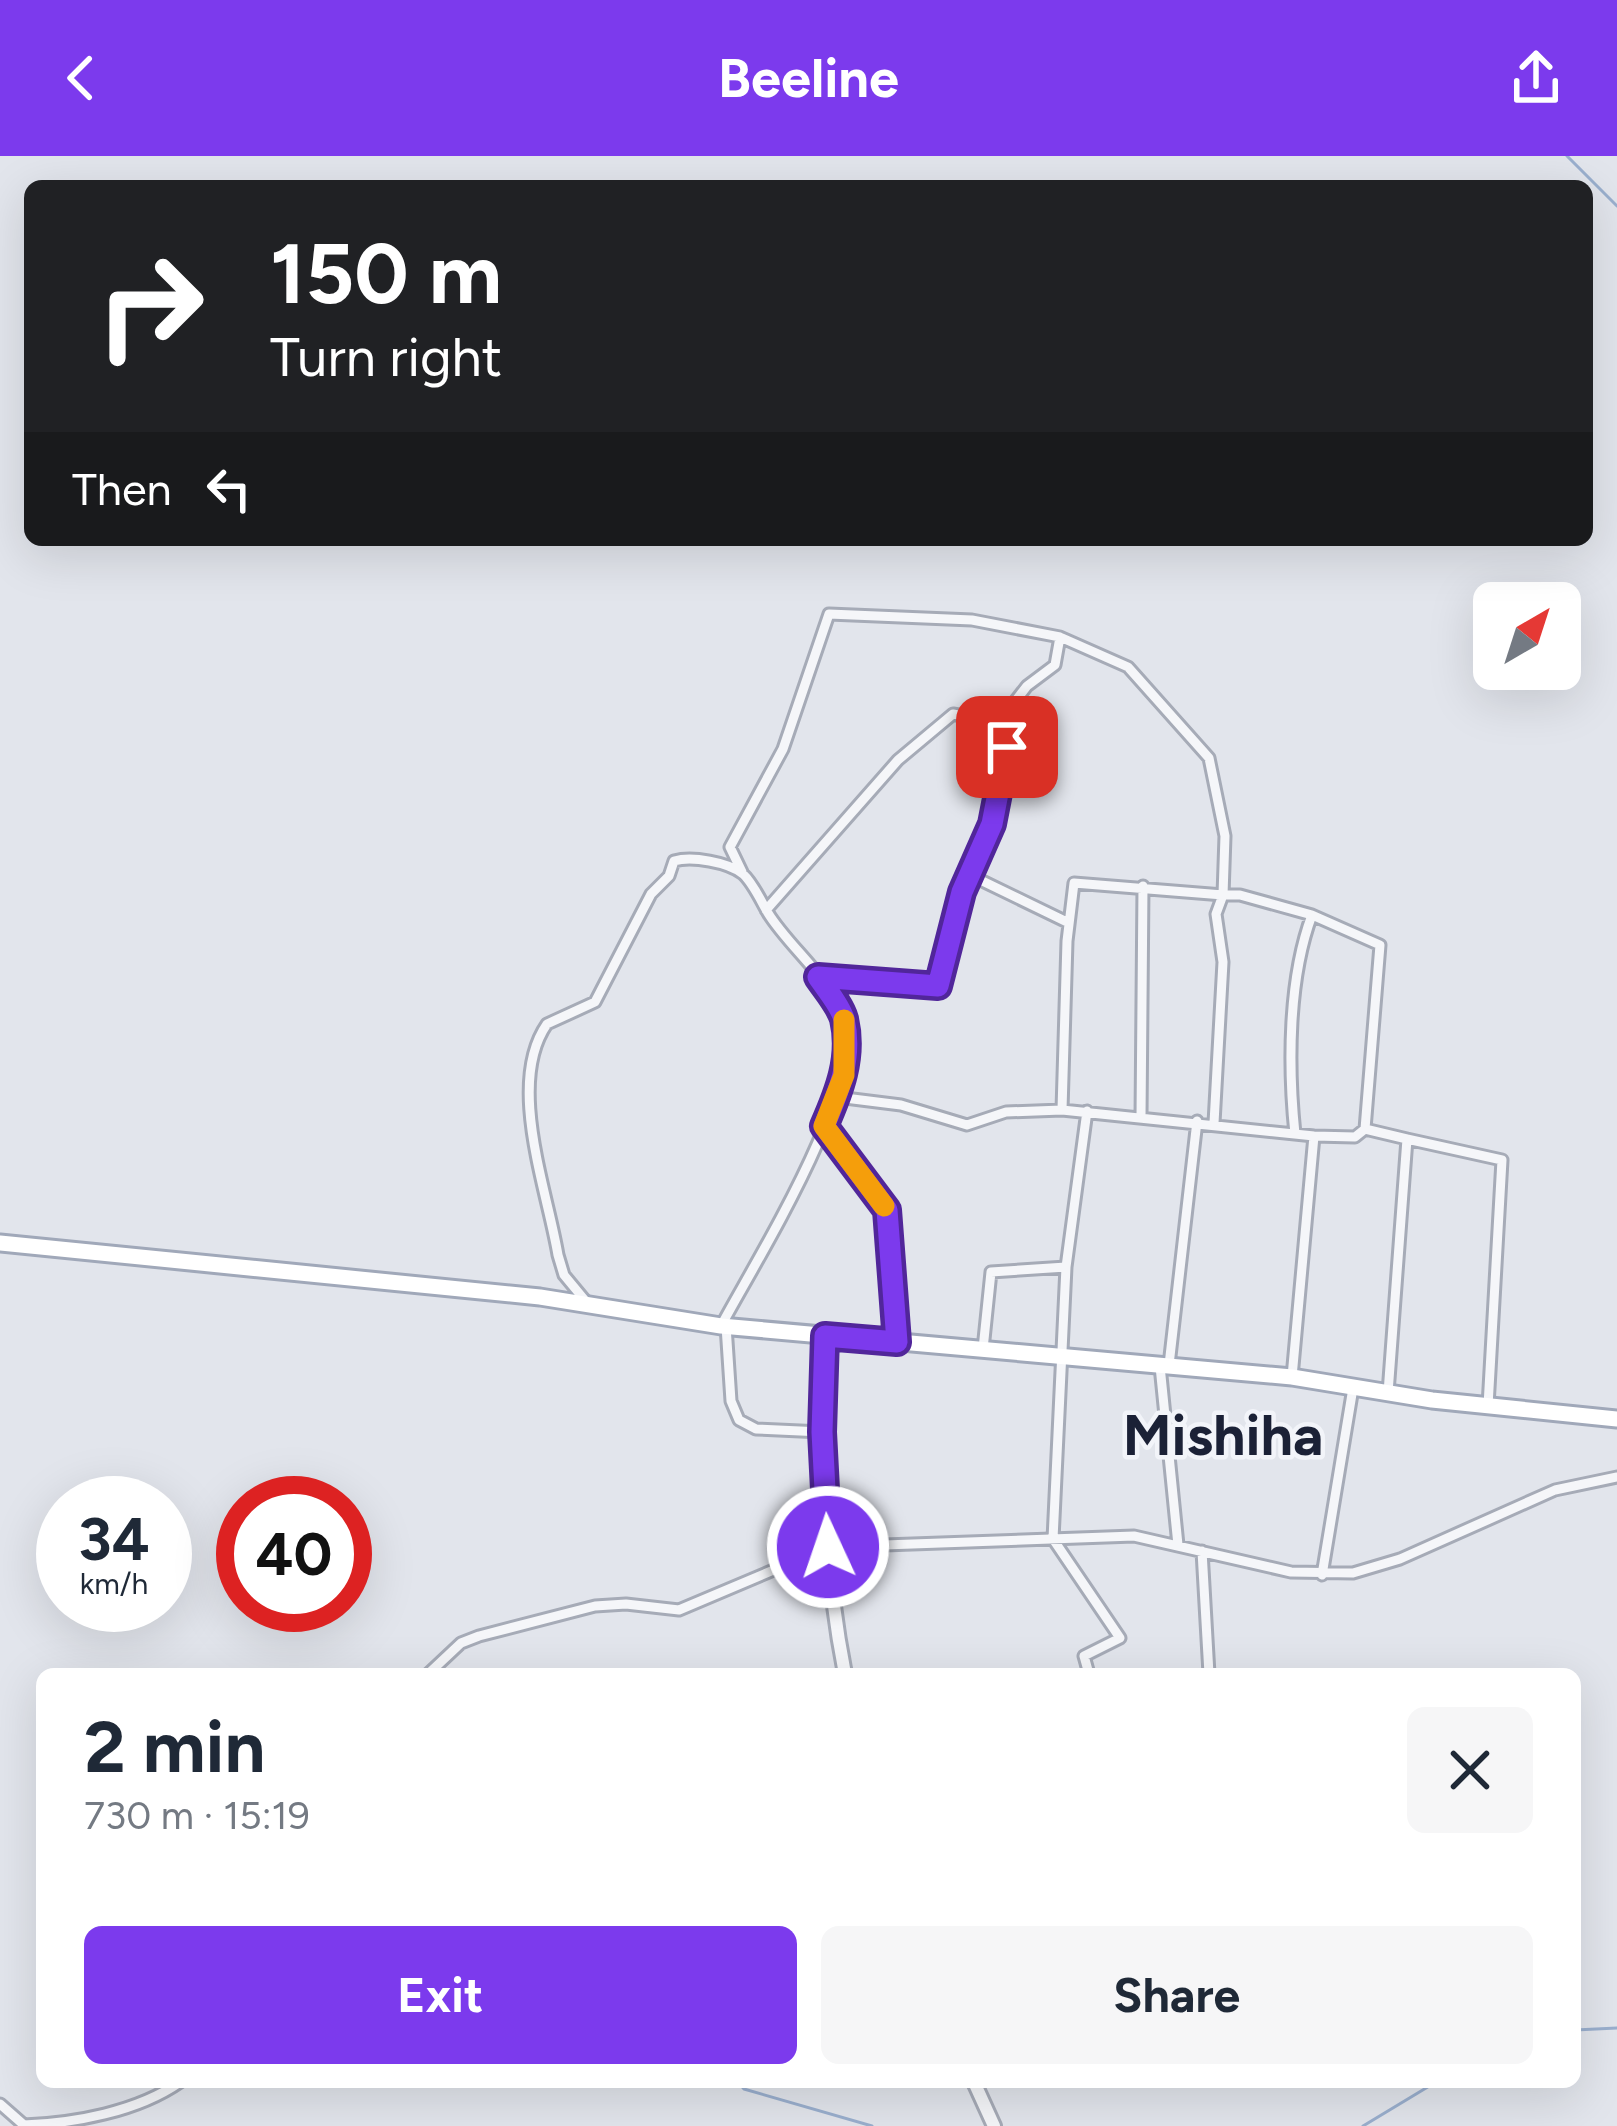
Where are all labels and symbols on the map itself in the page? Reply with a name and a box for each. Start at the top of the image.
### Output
north arrow [1473,582,1581,690]
pin [956,696,1058,798]
district label: Mishiha [1123,1401,1323,1469]
speed limit sign: 40 [216,1476,372,1632]
position arrow [765,1484,891,1610]

